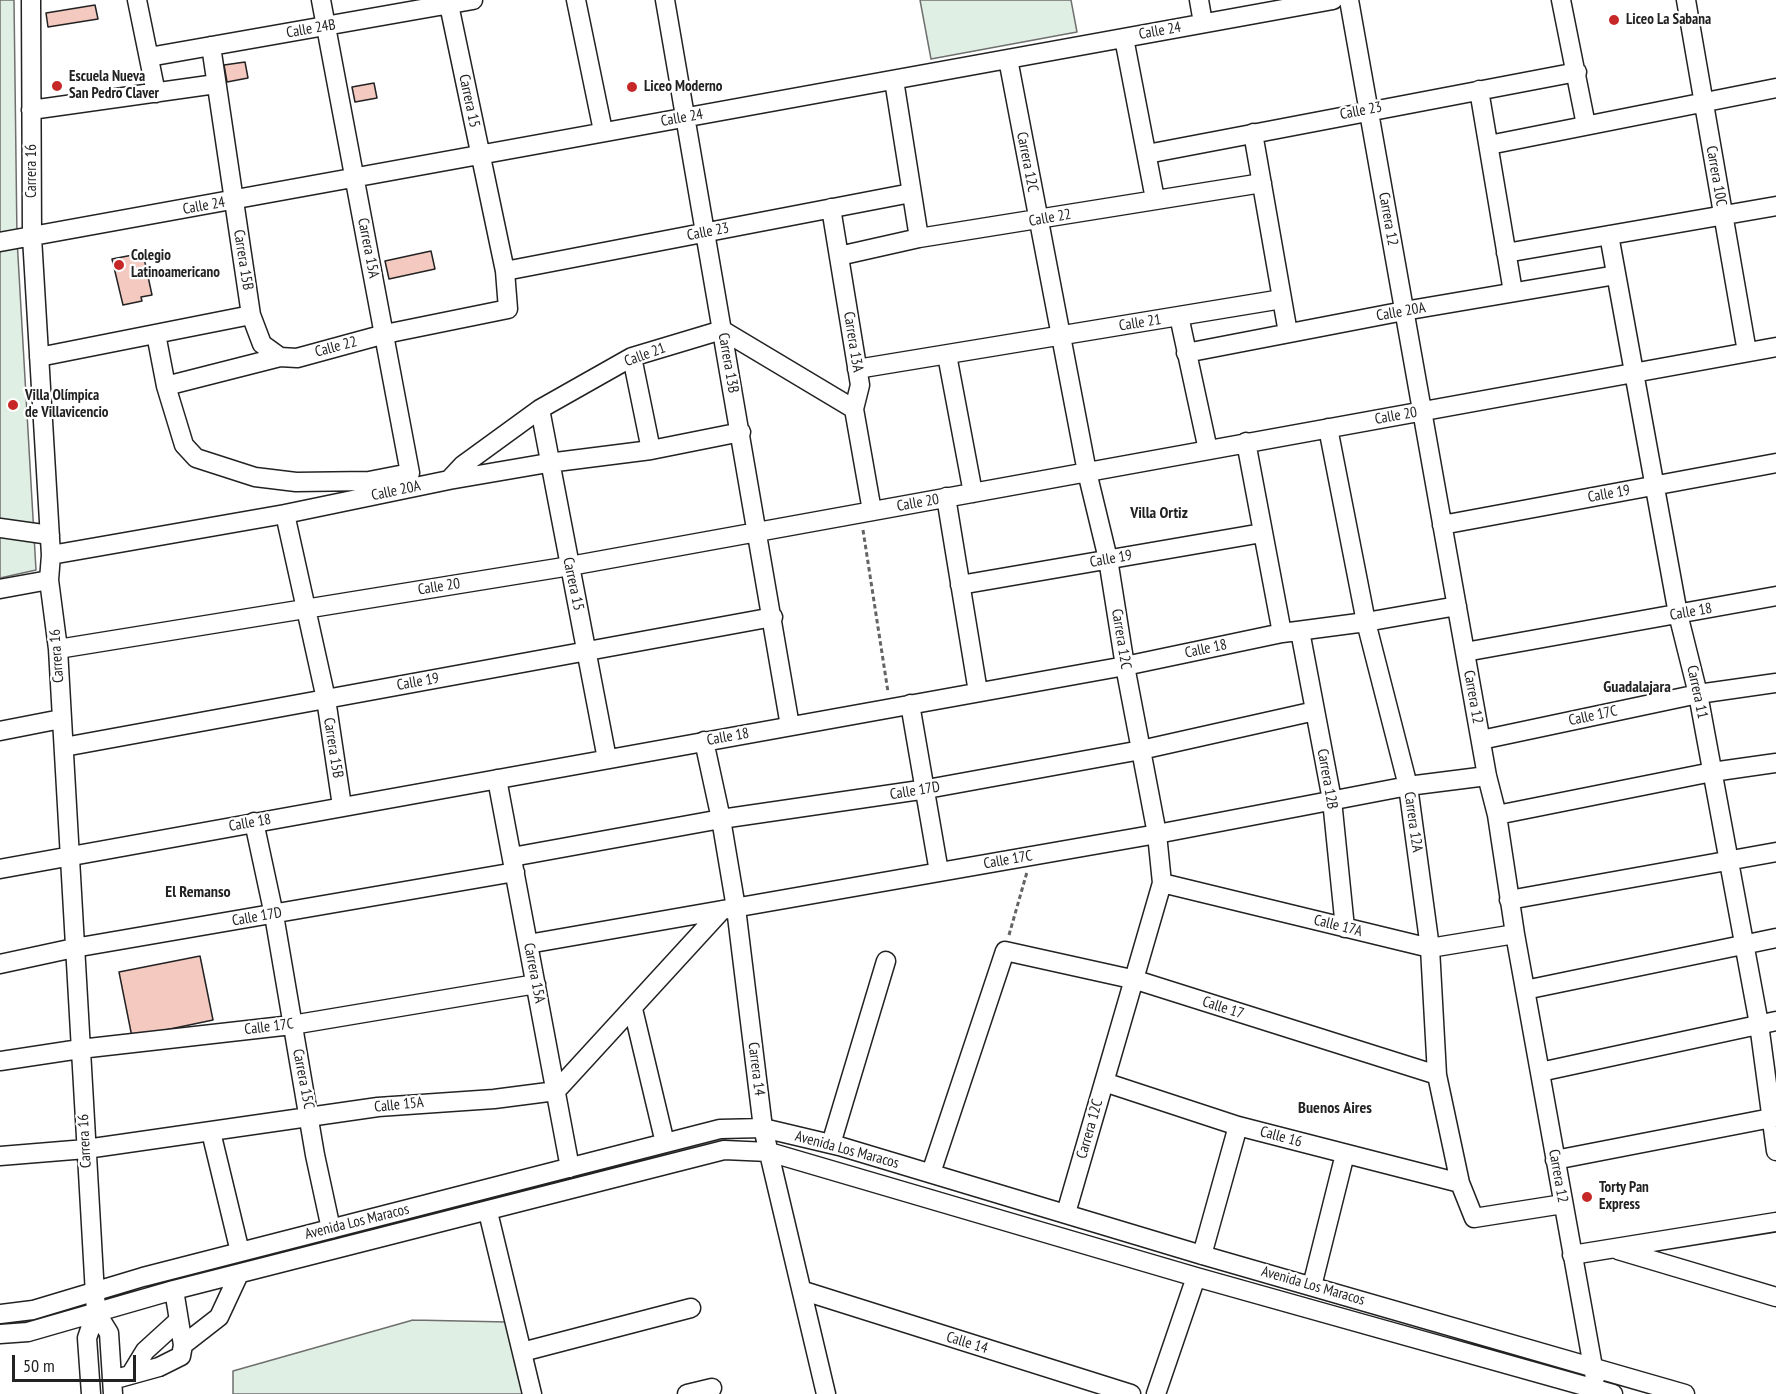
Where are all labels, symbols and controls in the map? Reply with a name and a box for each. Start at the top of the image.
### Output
place label: Liceo La Sabana [1626,11,1711,29]
marker: Liceo La Sabana [1607,13,1621,27]
street label: Calle 24B [285,16,337,42]
street label: Calle 24 [1137,18,1183,44]
place label: Escuela Nueva San Pedro Claver [69,68,159,103]
street label: Carrera 15 [455,73,483,129]
place label: Liceo Moderno [644,78,722,96]
marker: Escuela Nueva San Pedro Claver [50,79,64,93]
marker: Liceo Moderno [625,80,639,94]
street label: Calle 23 [1338,98,1384,124]
street label: Calle 24 [659,105,705,131]
street label: Carrera 12C [1012,130,1042,194]
street label: Carrera 16 [23,144,41,198]
street label: Carrera 10C [1702,145,1730,207]
street label: Carrera 12 [1374,191,1402,247]
street label: Calle 24 [181,193,227,219]
street label: Calle 22 [1027,205,1073,231]
street label: Carrera 15A [353,216,383,280]
street label: Calle 23 [685,219,731,245]
street label: Carrera 15B [229,228,257,292]
place label: Colegio Latinoamericano [131,247,220,282]
marker: Colegio Latinoamericano [112,258,126,272]
street label: Calle 20A [1375,299,1427,325]
street label: Carrera 13A [839,310,867,374]
street label: Calle 21 [1118,311,1162,335]
street label: Carrera 13B [714,331,742,395]
street label: Calle 22 [313,333,359,361]
street label: Calle 21 [622,339,668,371]
place label: Villa Olímpica de Villavicencio [25,387,108,422]
marker: Villa Olímpica de Villavicencio [6,398,20,412]
street label: Calle 20 [1373,403,1419,429]
street label: Calle 20A [370,477,422,505]
street label: Calle 19 [1586,481,1632,507]
street label: Calle 20 [895,490,941,516]
district label: Villa Ortiz [1130,503,1188,523]
street label: Calle 19 [1088,546,1134,572]
street label: Carrera 15 [559,556,587,612]
street label: Calle 20 [417,575,461,599]
street label: Calle 18 [1668,599,1714,625]
street label: Carrera 12C [1107,608,1135,670]
street label: Carrera 16 [46,628,68,684]
street label: Calle 18 [1183,636,1229,662]
street label: Carrera 11 [1683,664,1711,720]
street label: Calle 19 [395,669,441,695]
street label: Carrera 12 [1459,669,1487,725]
district label: Guadalajara [1603,677,1671,697]
street label: Calle 17C [1567,702,1619,730]
street label: Carrera 15B [319,716,347,780]
street label: Calle 18 [705,724,751,750]
street label: Carrera 12B [1313,747,1341,811]
street label: Calle 17D [889,778,941,804]
street label: Carrera 12A [1400,791,1426,853]
street label: Calle 18 [227,810,273,836]
street label: Calle 17C [982,847,1034,873]
district label: El Remanso [165,882,231,902]
street label: Calle 17D [231,904,283,930]
street label: Calle 17A [1312,911,1364,941]
street label: Carrera 15A [519,941,549,1005]
street label: Calle 17 [1200,993,1246,1023]
street label: Calle 17C [243,1015,295,1039]
street label: Carrera 14 [744,1041,768,1097]
street label: Carrera 15C [288,1047,318,1111]
street label: Calle 15A [373,1093,425,1117]
street label: Carrera 12C [1073,1097,1107,1161]
district label: Buenos Aires [1298,1098,1372,1118]
street label: Carrera 16 [75,1114,95,1168]
street label: Calle 16 [1258,1123,1304,1151]
street label: Avenida Los Maracos [793,1127,901,1173]
street label: Carrera 12 [1544,1148,1572,1204]
place label: Torty Pan Express [1599,1179,1649,1214]
marker: Torty Pan Express [1580,1190,1594,1204]
street label: Avenida Los Maracos [303,1200,411,1244]
street label: Avenida Los Maracos [1259,1263,1367,1309]
street label: Calle 14 [944,1328,990,1358]
scale bar [15,1343,140,1381]
text: 50 m [23,1354,55,1377]

